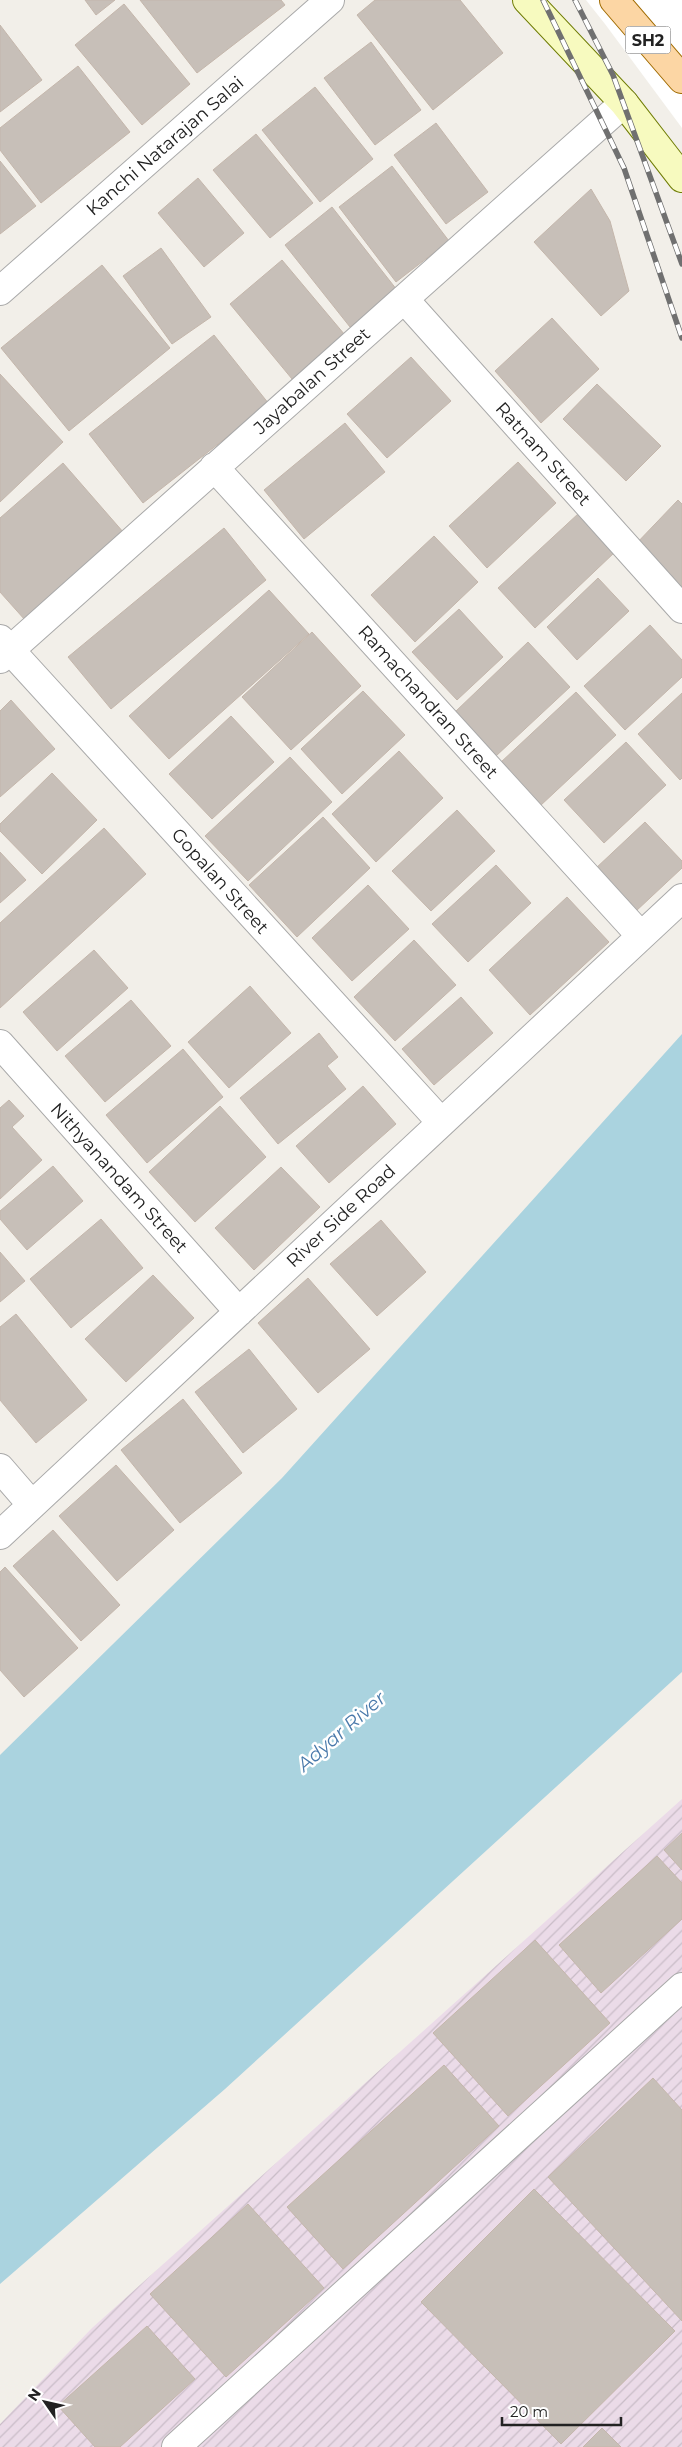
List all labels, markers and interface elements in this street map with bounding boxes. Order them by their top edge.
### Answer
road number: SH2 [626,26,670,54]
street label: Kanchi Natarajan Salai [82,72,248,220]
street label: Jayabalan Street [249,323,375,440]
street label: Ratnam Street [491,398,595,510]
street label: Ramachandran Street [353,621,503,783]
street label: Gopalan Street [167,824,273,938]
street label: Nithyanandam Street [46,1098,192,1258]
street label: River Side Road [282,1160,400,1272]
water label: Adyar River [292,1686,391,1777]
north arrow [20,2377,70,2427]
text: N [24,2385,45,2404]
scale bar [502,2394,621,2426]
text: 20 m [510,2402,548,2421]

